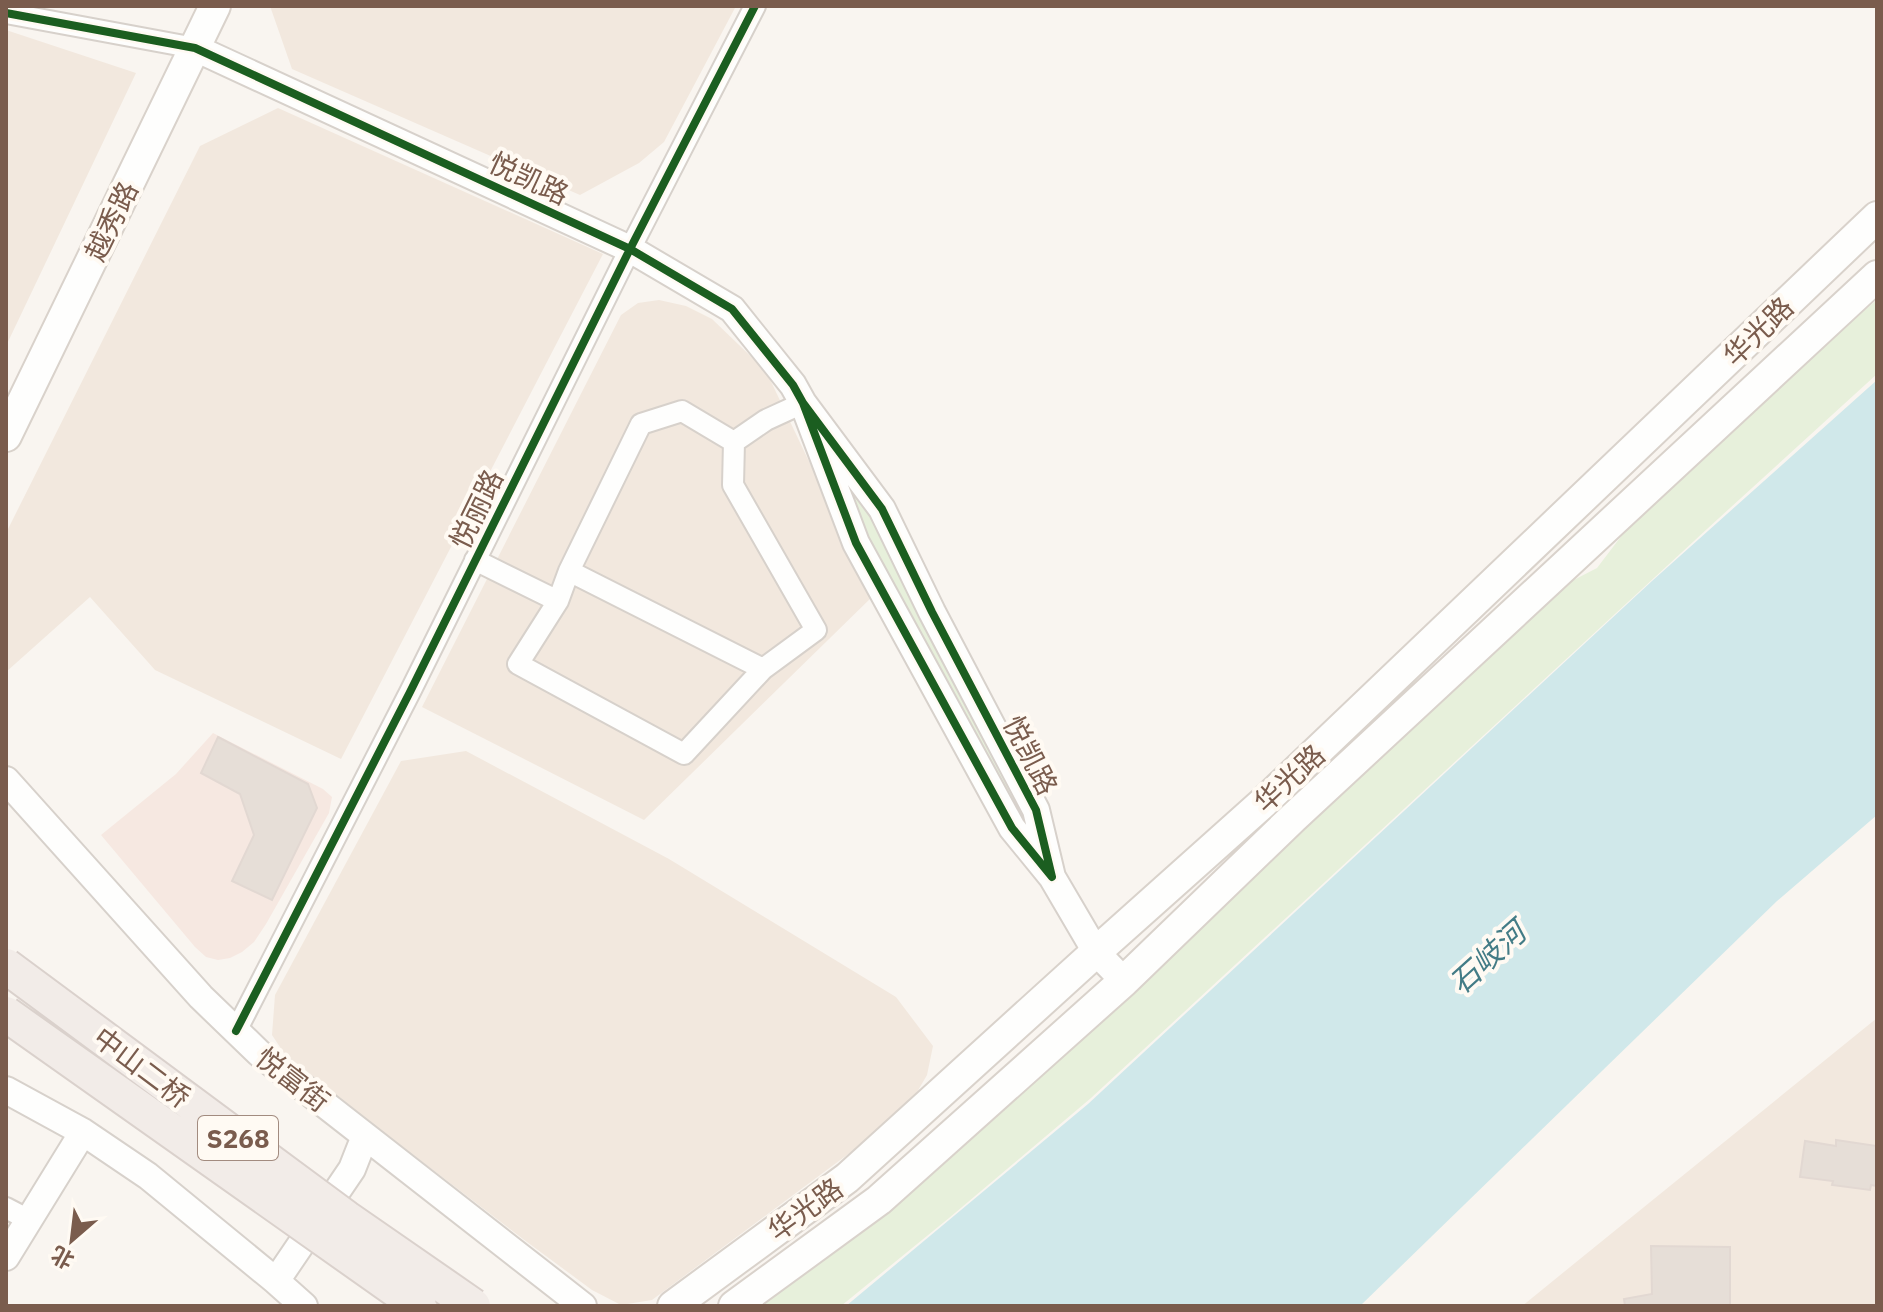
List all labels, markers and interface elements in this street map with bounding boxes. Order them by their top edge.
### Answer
street label: 悦凯路 [483,143,575,213]
street label: 越秀路 [76,175,146,267]
street label: 华光路 [1715,289,1801,373]
street label: 悦丽路 [441,463,511,555]
street label: 悦凯路 [995,709,1067,801]
street label: 华光路 [1246,736,1332,820]
water label: 石岐河 [1441,909,1537,1002]
street label: 中山二桥 [86,1019,198,1115]
street label: 悦富街 [249,1039,337,1119]
road number: S268 [198,1116,278,1160]
street label: 华光路 [760,1169,850,1249]
north arrow [32,1200,112,1280]
text: 北 [46,1240,79,1276]

